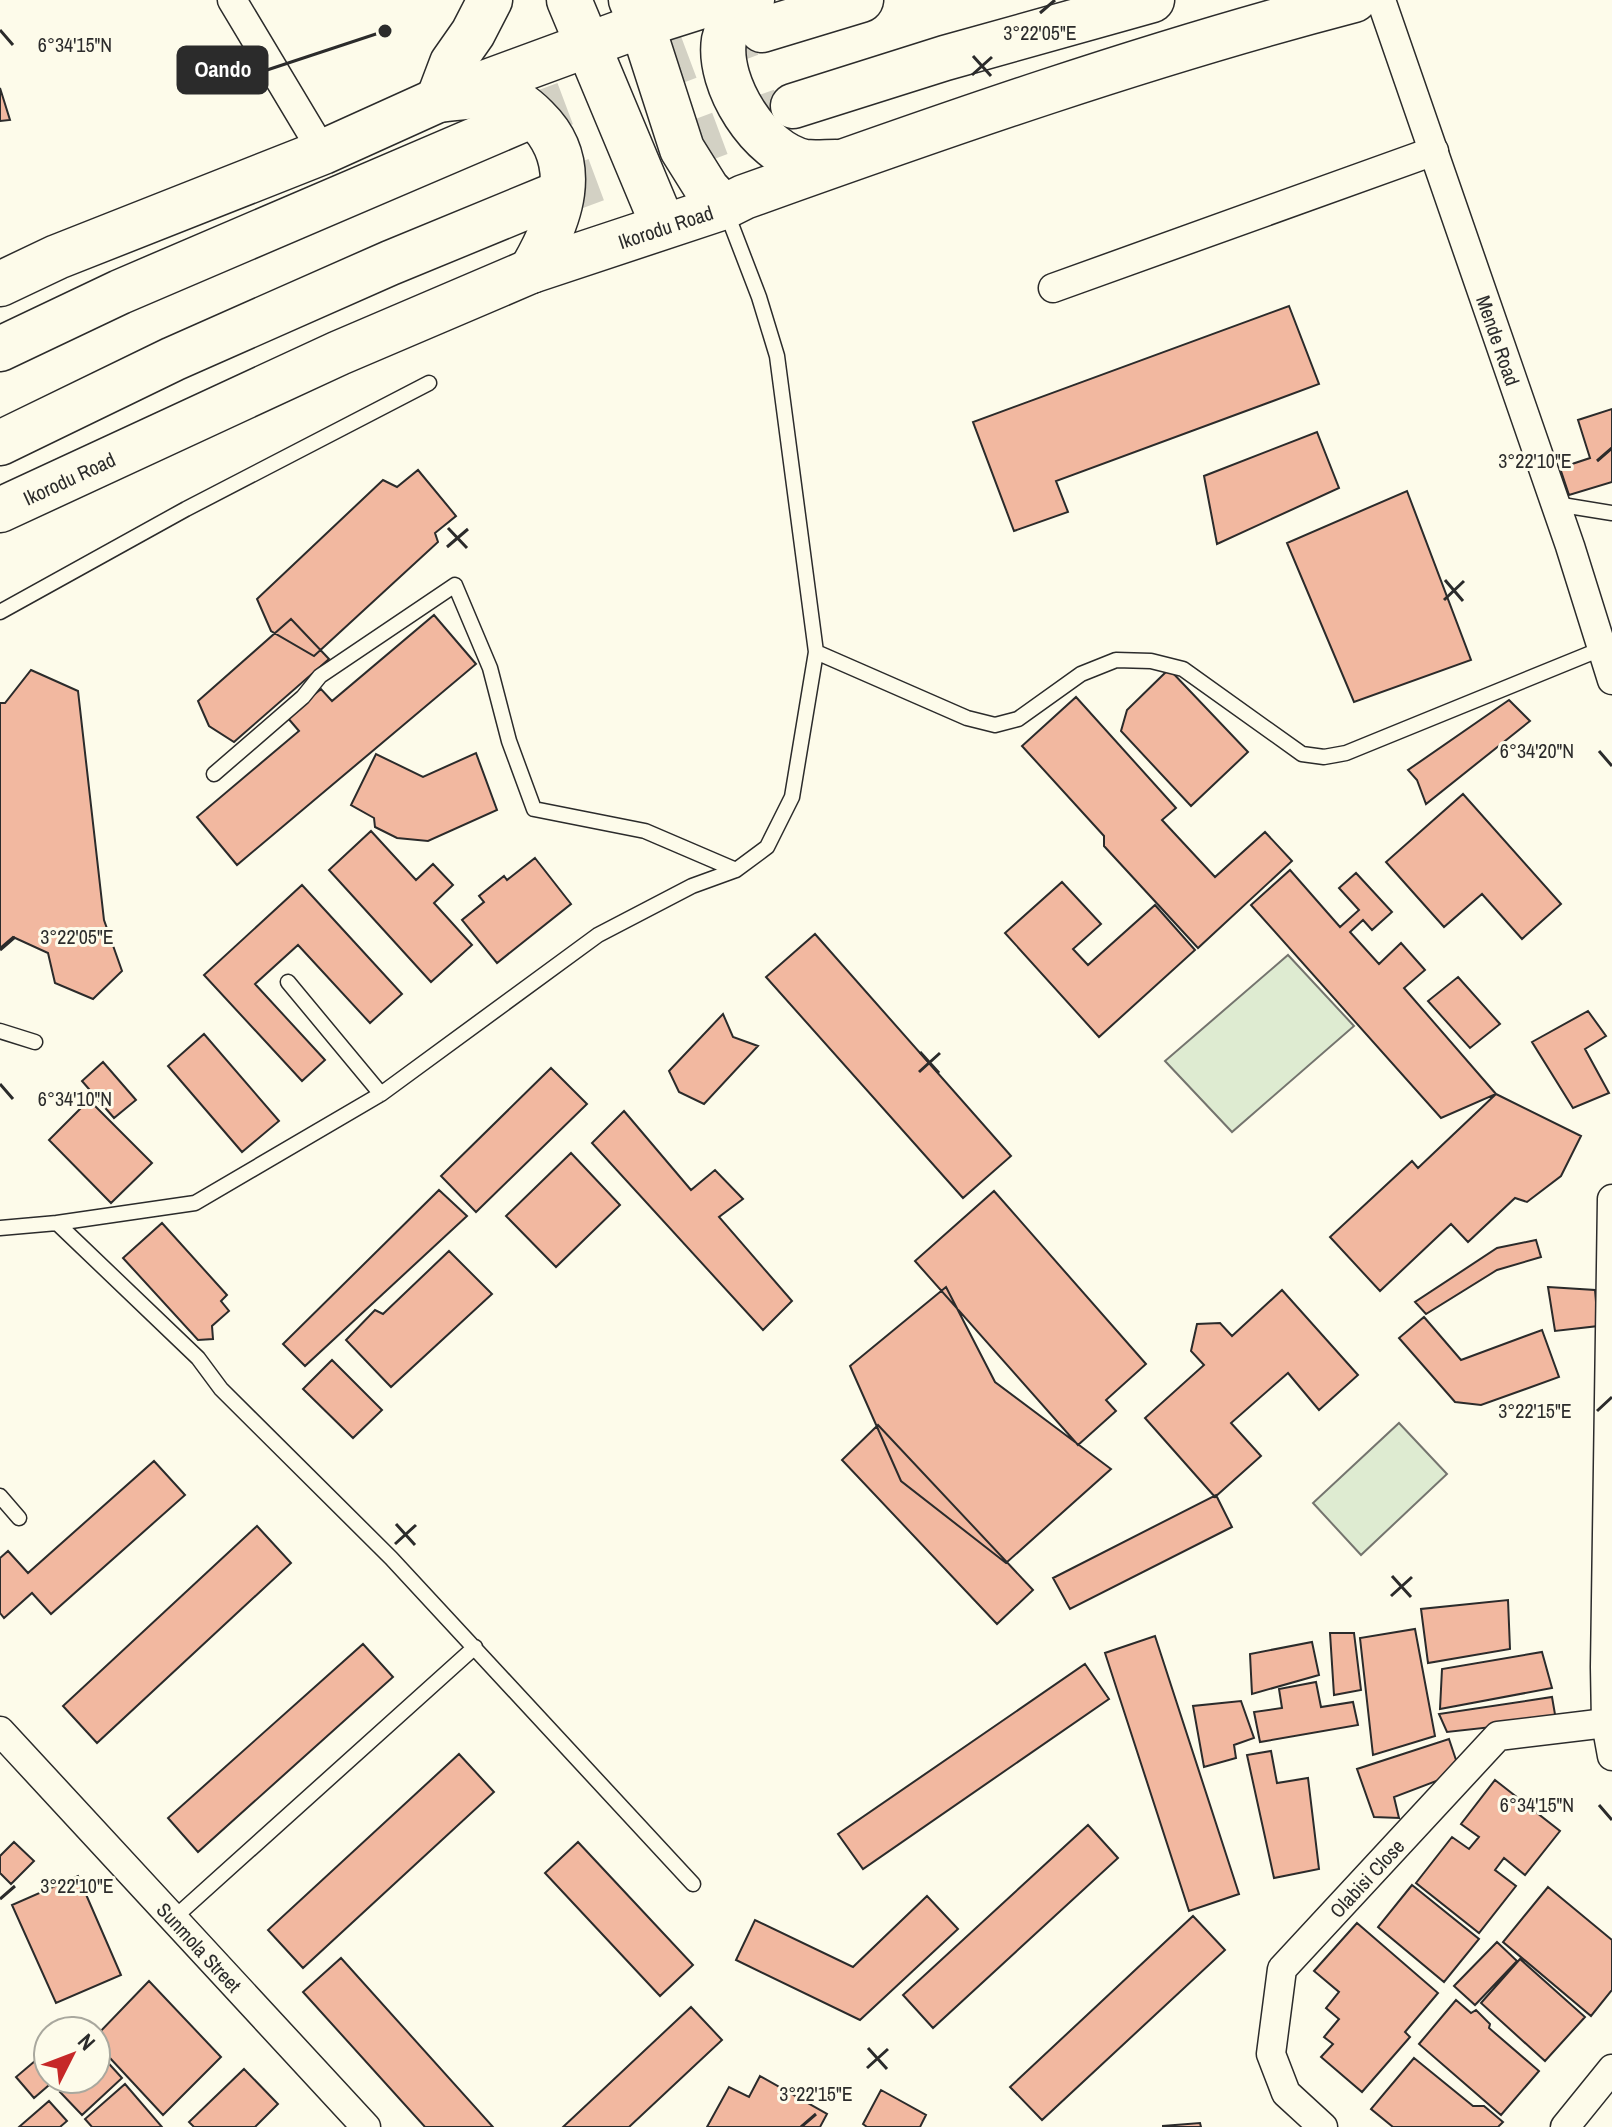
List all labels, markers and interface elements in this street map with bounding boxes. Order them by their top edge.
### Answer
text: 3°22'05"E [1003,19,1077,46]
text: 6°34'15"N [38,31,112,58]
callout: Oando [178,47,267,93]
text: Oando [194,54,252,84]
street label: Ikorodu Road [614,198,716,255]
street label: Mende Road [1471,291,1527,389]
street label: Ikorodu Road [19,445,119,511]
text: 3°22'10"E [1498,447,1572,474]
text: 6°34'20"N [1500,737,1574,764]
text: 3°22'05"E [40,923,114,950]
text: 6°34'10"N [38,1085,112,1112]
text: 3°22'15"E [1498,1397,1572,1424]
text: 6°34'15"N [1500,1791,1574,1818]
street label: Olabisi Close [1323,1833,1410,1923]
text: 3°22'10"E [40,1872,114,1899]
street label: Sunmola Street [151,1896,248,1998]
north arrow [32,2015,112,2095]
text: N [71,2027,102,2056]
text: 3°22'15"E [779,2080,853,2107]

